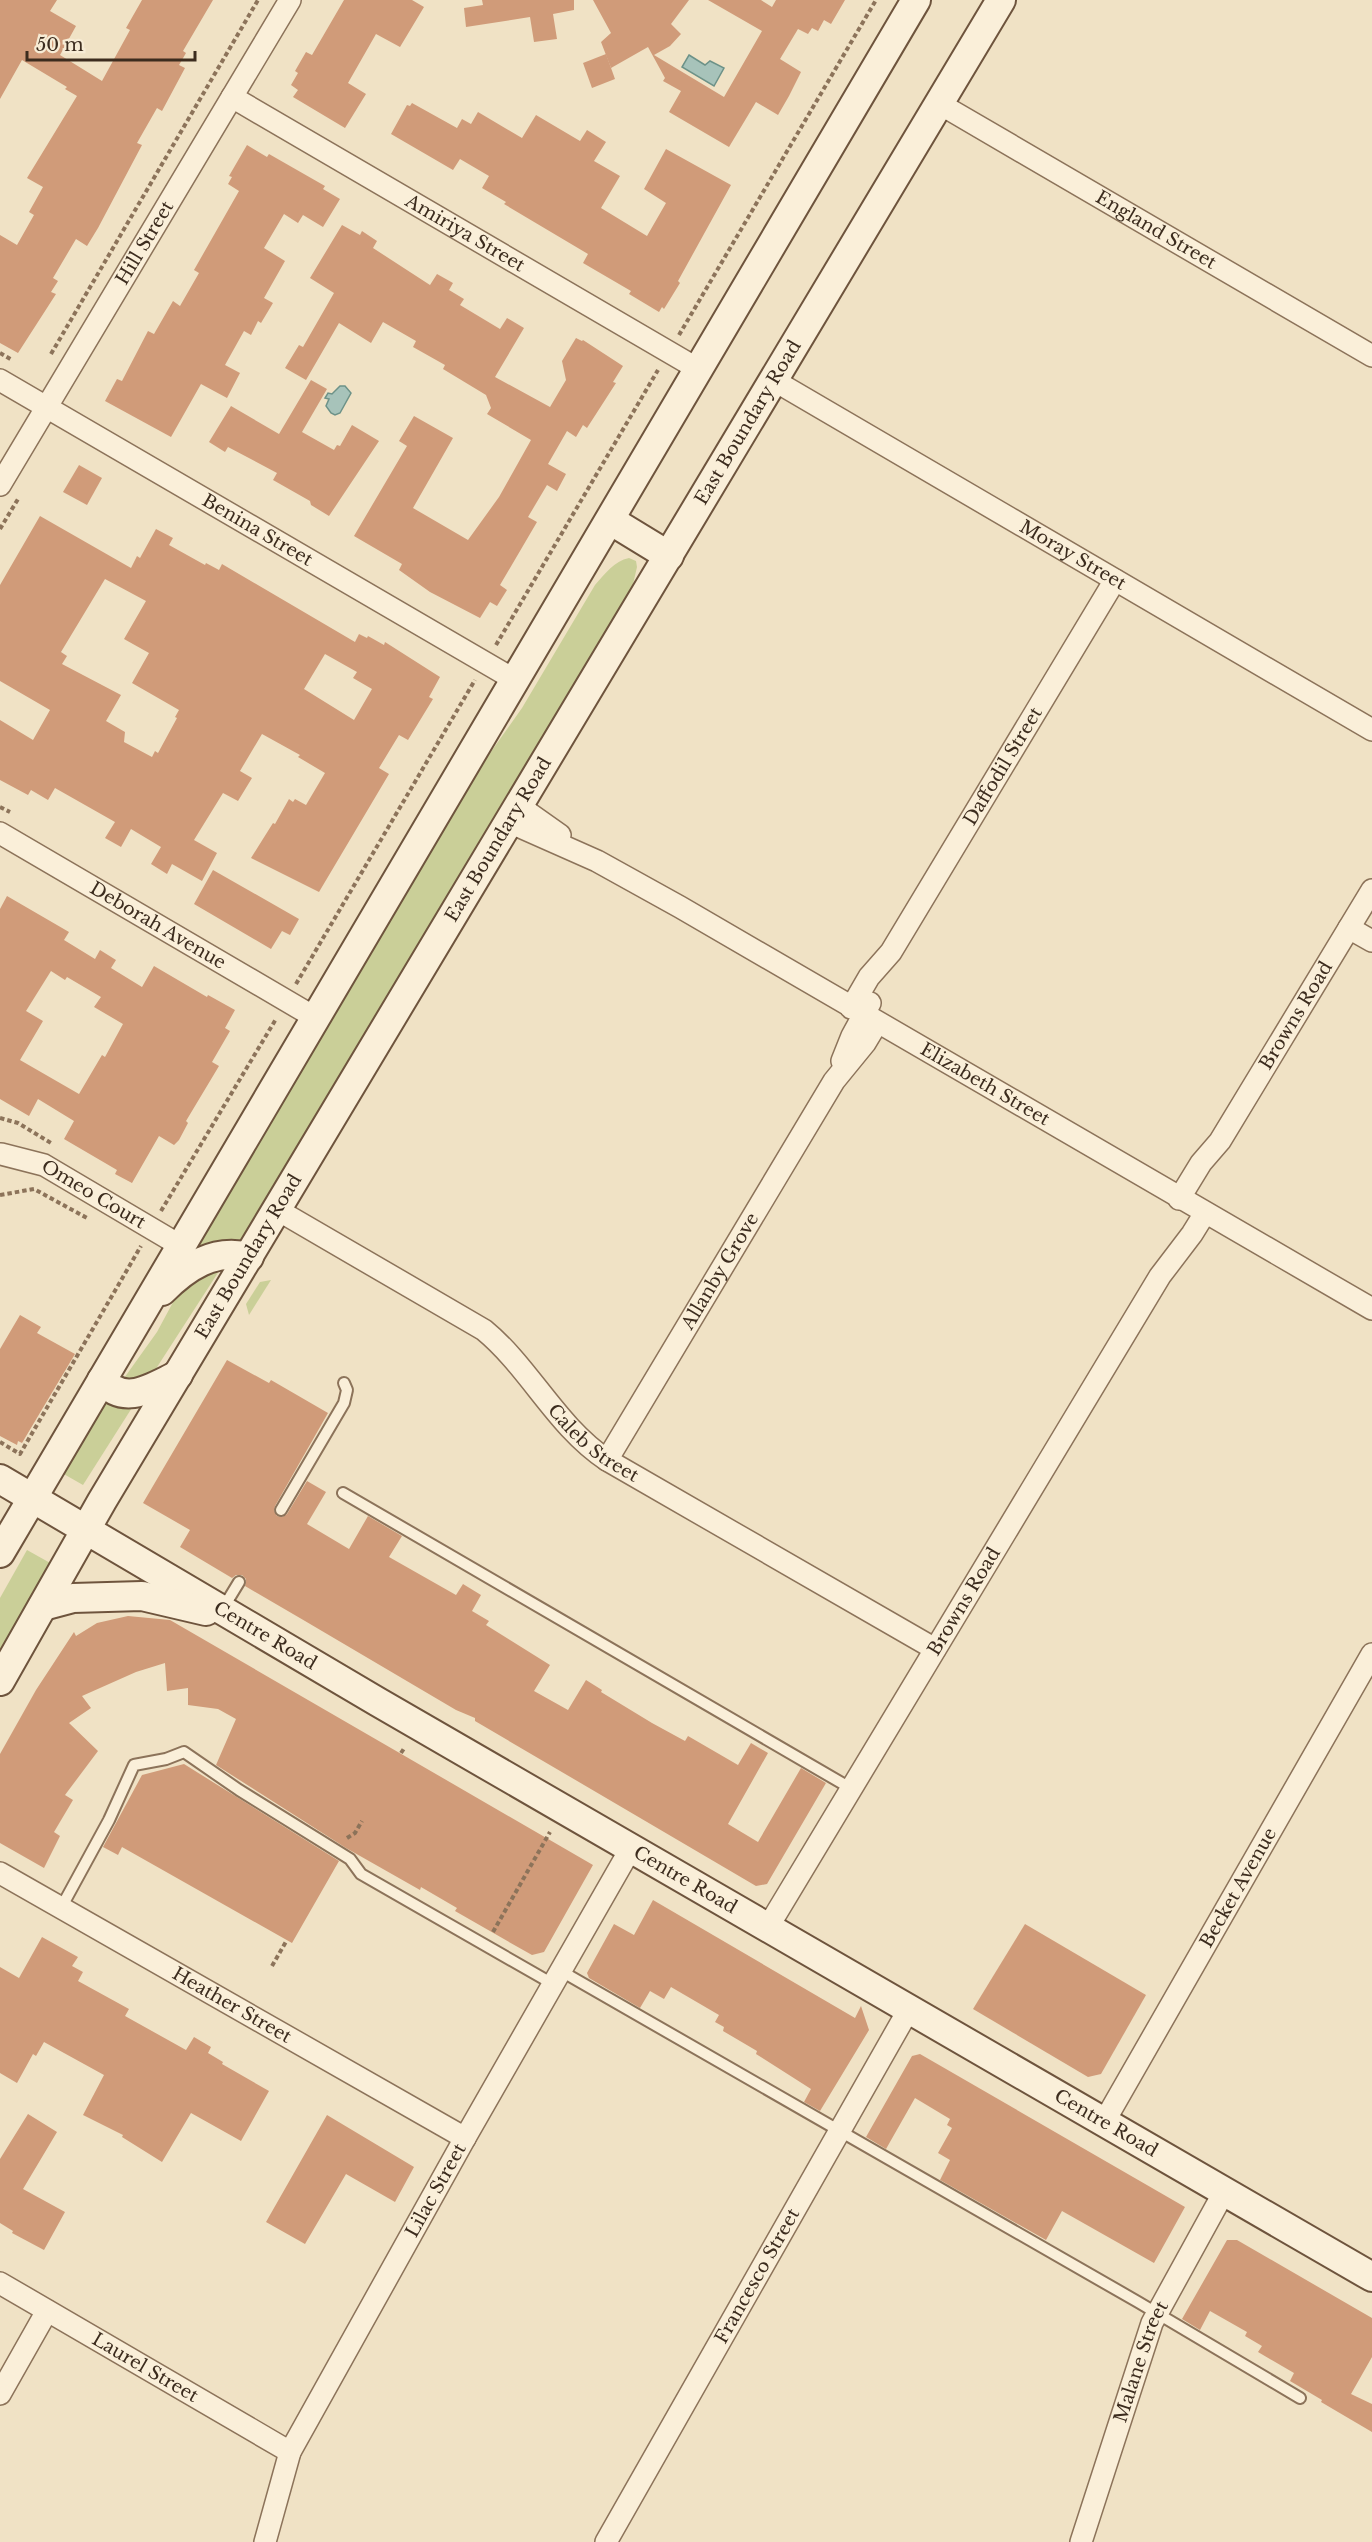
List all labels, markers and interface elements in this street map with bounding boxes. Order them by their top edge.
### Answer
scale bar [27,24,195,62]
text: 50 m [36,34,84,56]
street label: England Street [1092,186,1220,274]
street label: Amiriya Street [401,189,529,277]
street label: Hill Street [111,197,178,289]
street label: East Boundary Road [690,336,806,509]
street label: Benina Street [198,489,317,571]
street label: Moray Street [1016,515,1130,595]
street label: Daffodil Street [959,703,1047,829]
street label: East Boundary Road [440,753,556,926]
street label: Deborah Avenue [86,877,230,974]
street label: Browns Road [1255,957,1337,1074]
street label: Elizabeth Street [917,1038,1054,1130]
street label: Omeo Court [37,1155,150,1234]
street label: East Boundary Road [191,1170,306,1343]
street label: Allanby Grove [676,1209,763,1334]
street label: Caleb Street [543,1400,643,1487]
street label: Browns Road [923,1543,1005,1660]
street label: Centre Road [210,1597,321,1674]
street label: Becket Avenue [1195,1824,1281,1951]
street label: Centre Road [630,1841,741,1918]
street label: Heather Street [169,1963,296,2048]
street label: Centre Road [1050,2085,1162,2162]
street label: Lilac Street [401,2139,471,2241]
street label: Francesco Street [710,2204,804,2347]
street label: Malane Street [1109,2297,1173,2425]
street label: Laurel Street [88,2328,202,2407]

